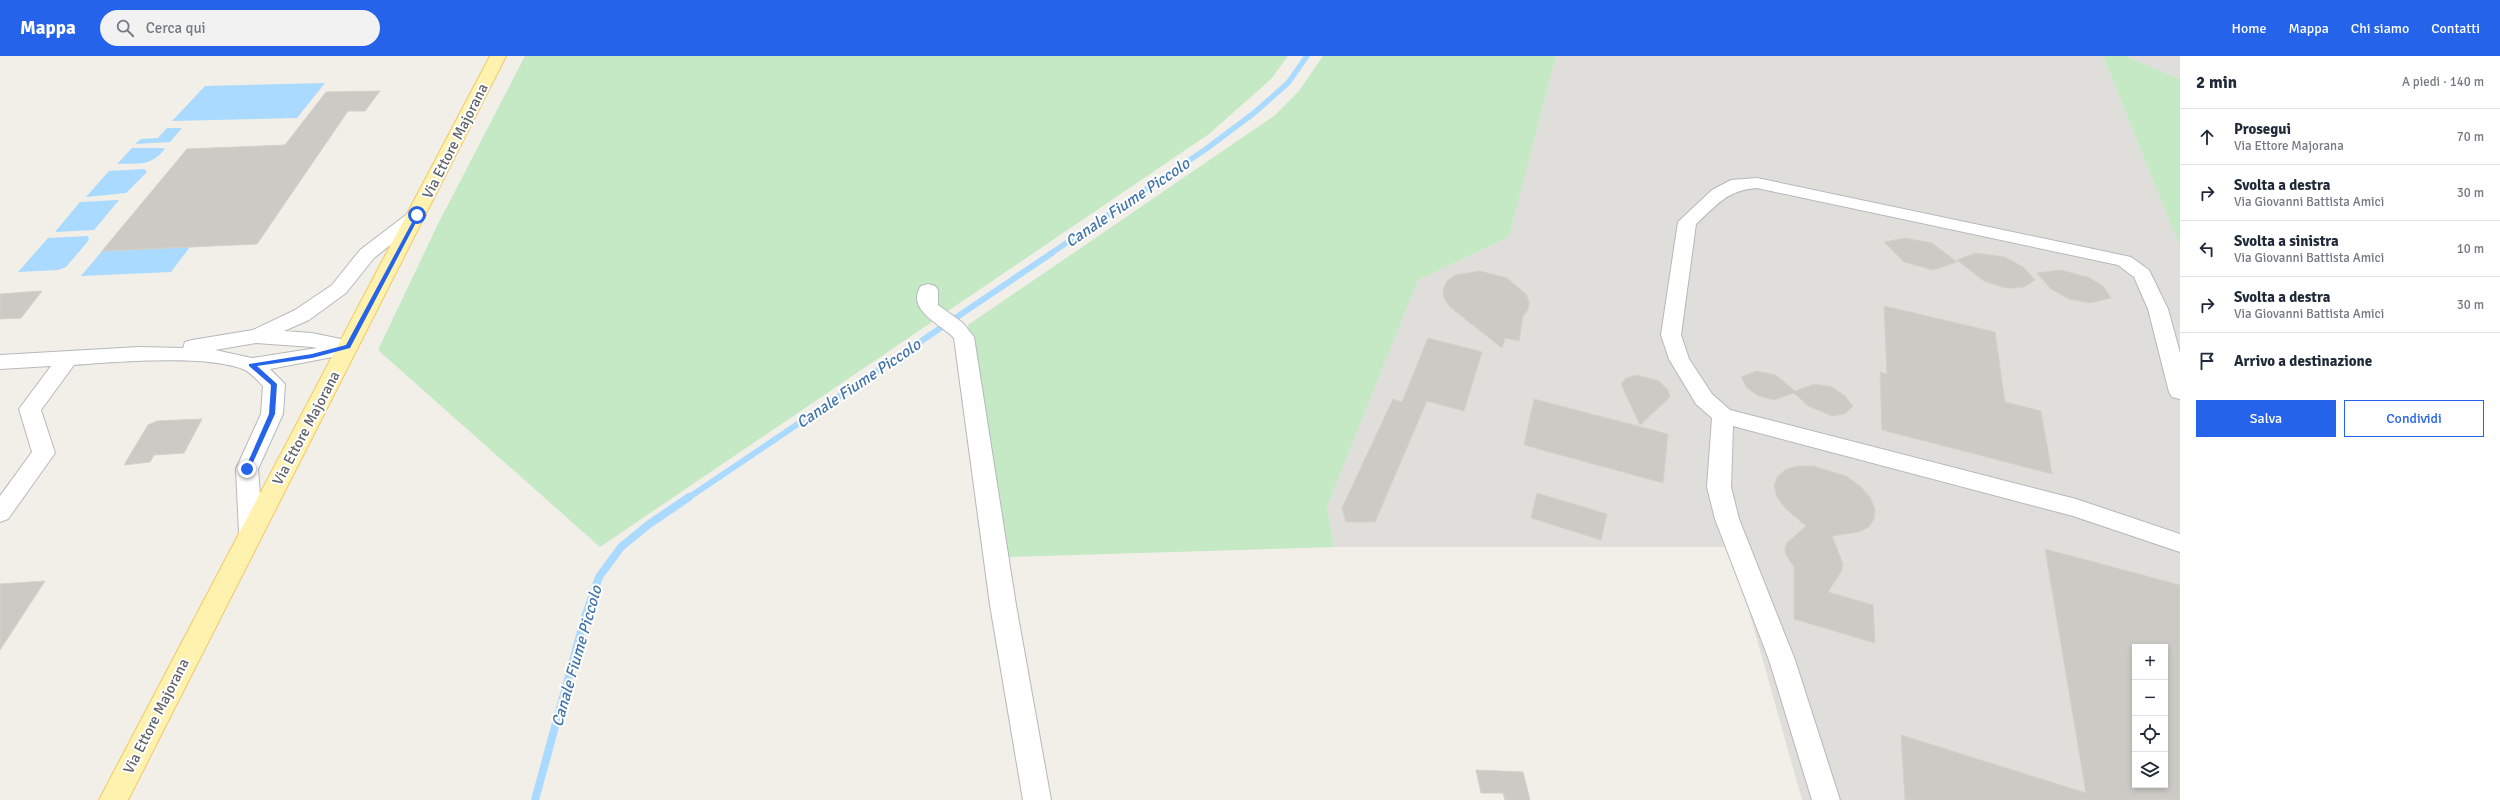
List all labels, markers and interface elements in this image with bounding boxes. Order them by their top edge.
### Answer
search box [100,10,380,46]
text: Mappa [20,16,76,40]
icon: search [114,17,136,39]
text: Cerca qui [146,19,206,37]
text: Home [2232,20,2266,37]
text: Mappa [2288,20,2329,37]
text: Chi siamo [2351,20,2409,37]
text: Contatti [2431,20,2480,37]
text: 2 min [2196,72,2237,93]
text: A piedi · 140 m [2402,74,2484,90]
street label: Via Ettore Majorana [418,80,492,202]
text: Prosegui [2234,120,2291,138]
icon: ahead [2196,126,2218,148]
text: 70 m [2457,129,2484,145]
text: Via Ettore Majorana [2234,138,2344,154]
water label: Canale Fiume Piccolo [1062,153,1194,252]
text: Svolta a destra [2234,176,2330,194]
icon: right [2196,182,2218,204]
text: 30 m [2457,185,2484,201]
text: Via Giovanni Battista Amici [2234,194,2384,210]
route start [408,206,426,224]
text: Svolta a sinistra [2234,232,2339,250]
icon: left [2196,238,2218,260]
text: 10 m [2457,241,2484,257]
text: Via Giovanni Battista Amici [2234,250,2384,266]
text: Svolta a destra [2234,288,2330,306]
icon: right [2196,294,2218,316]
text: 30 m [2457,297,2484,313]
text: Via Giovanni Battista Amici [2234,306,2384,322]
water label: Canale Fiume Piccolo [793,334,925,433]
icon: arrive [2196,350,2218,372]
text: Arrivo a destinazione [2234,352,2372,370]
street label: Via Ettore Majorana [268,368,344,488]
button: Salva [2196,400,2336,437]
button: Condividi [2344,400,2484,437]
route end [238,460,256,478]
water label: Canale Fiume Piccolo [547,583,607,729]
map controls [2132,644,2168,788]
button: + [2132,644,2168,680]
street label: Via Ettore Majorana [119,655,193,777]
button: − [2132,680,2168,716]
button: locate [2132,716,2168,752]
button: layers [2132,752,2168,788]

